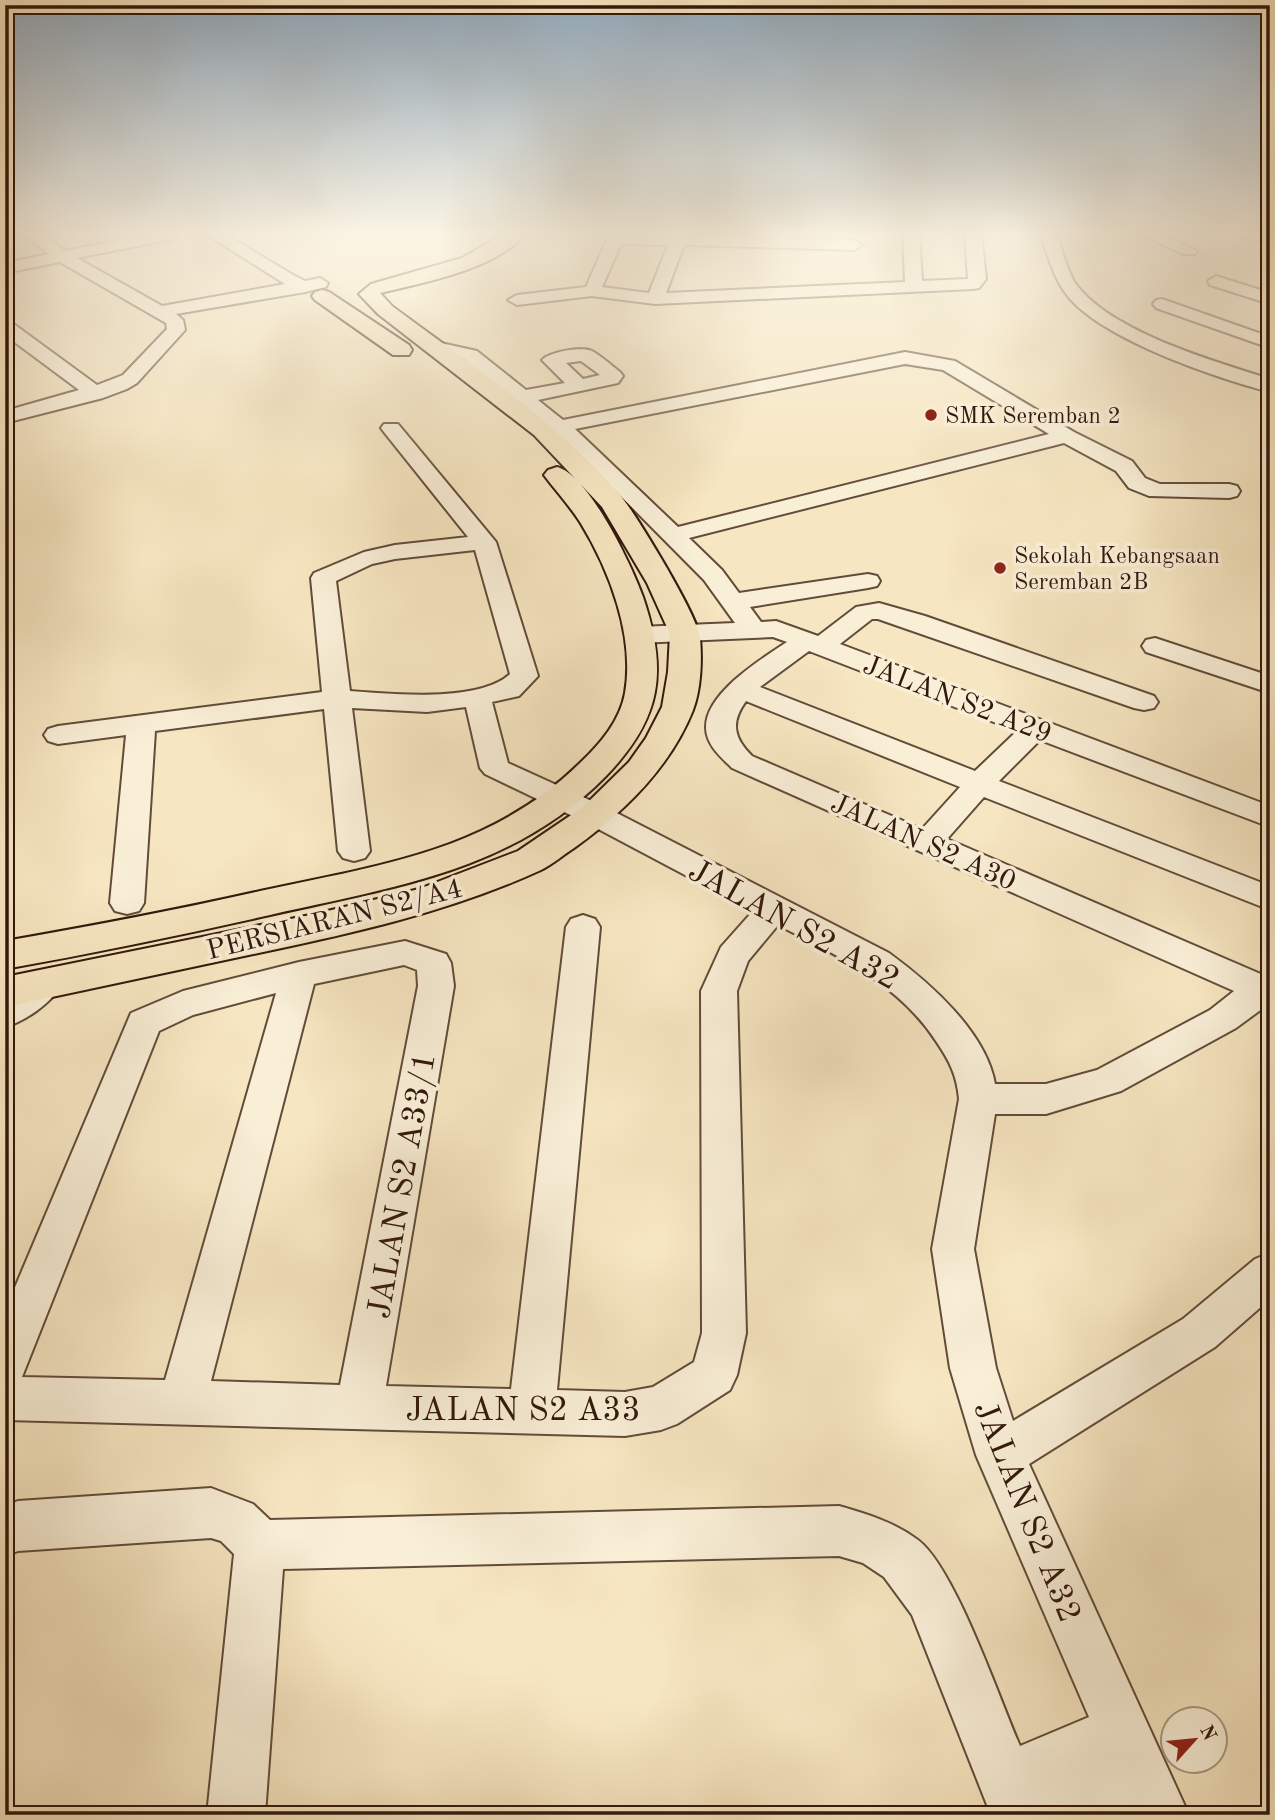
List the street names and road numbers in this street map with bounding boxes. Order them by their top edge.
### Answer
street label: JALAN S2 A29 [859,652,1055,750]
street label: JALAN S2 A30 [826,790,1020,897]
street label: JALAN S2 A32 [682,855,904,998]
street label: PERSIARAN S2/A4 [204,876,466,966]
street label: JALAN S2 A33/1 [364,1050,443,1321]
street label: JALAN S2 A33 [405,1395,641,1428]
street label: JALAN S2 A32 [966,1397,1085,1628]

